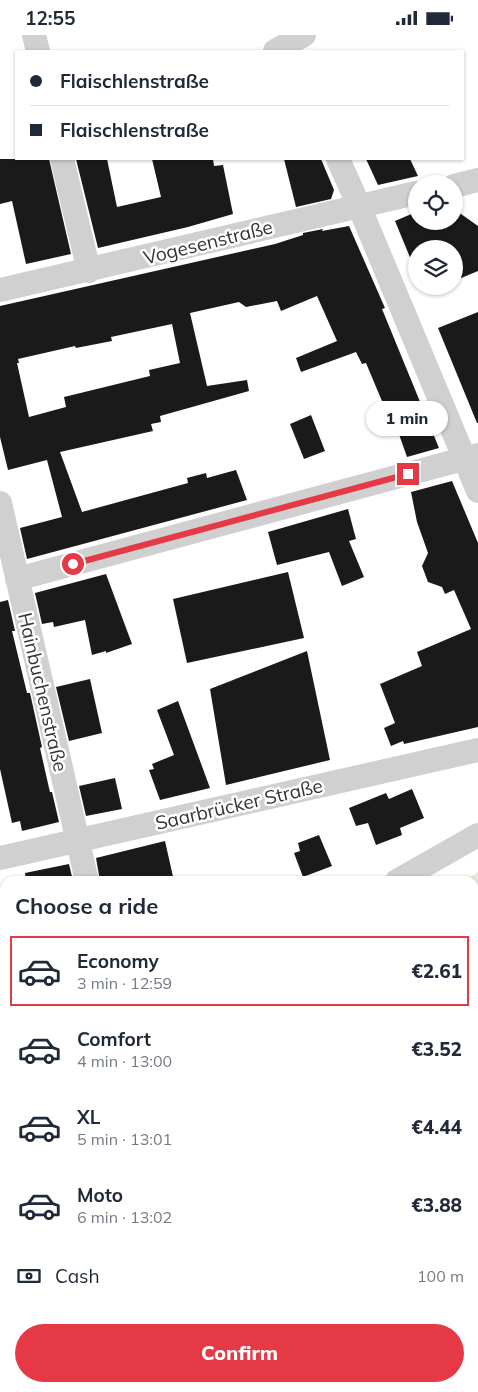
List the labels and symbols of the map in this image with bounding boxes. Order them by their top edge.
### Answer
street label: Vogesenstraße [141,214,275,270]
callout: 1 min [367,401,449,437]
route end [397,463,419,485]
route start [62,553,84,575]
street label: Hainbuchenstraße [13,610,73,774]
street label: Saarbrücker Straße [153,773,325,835]

